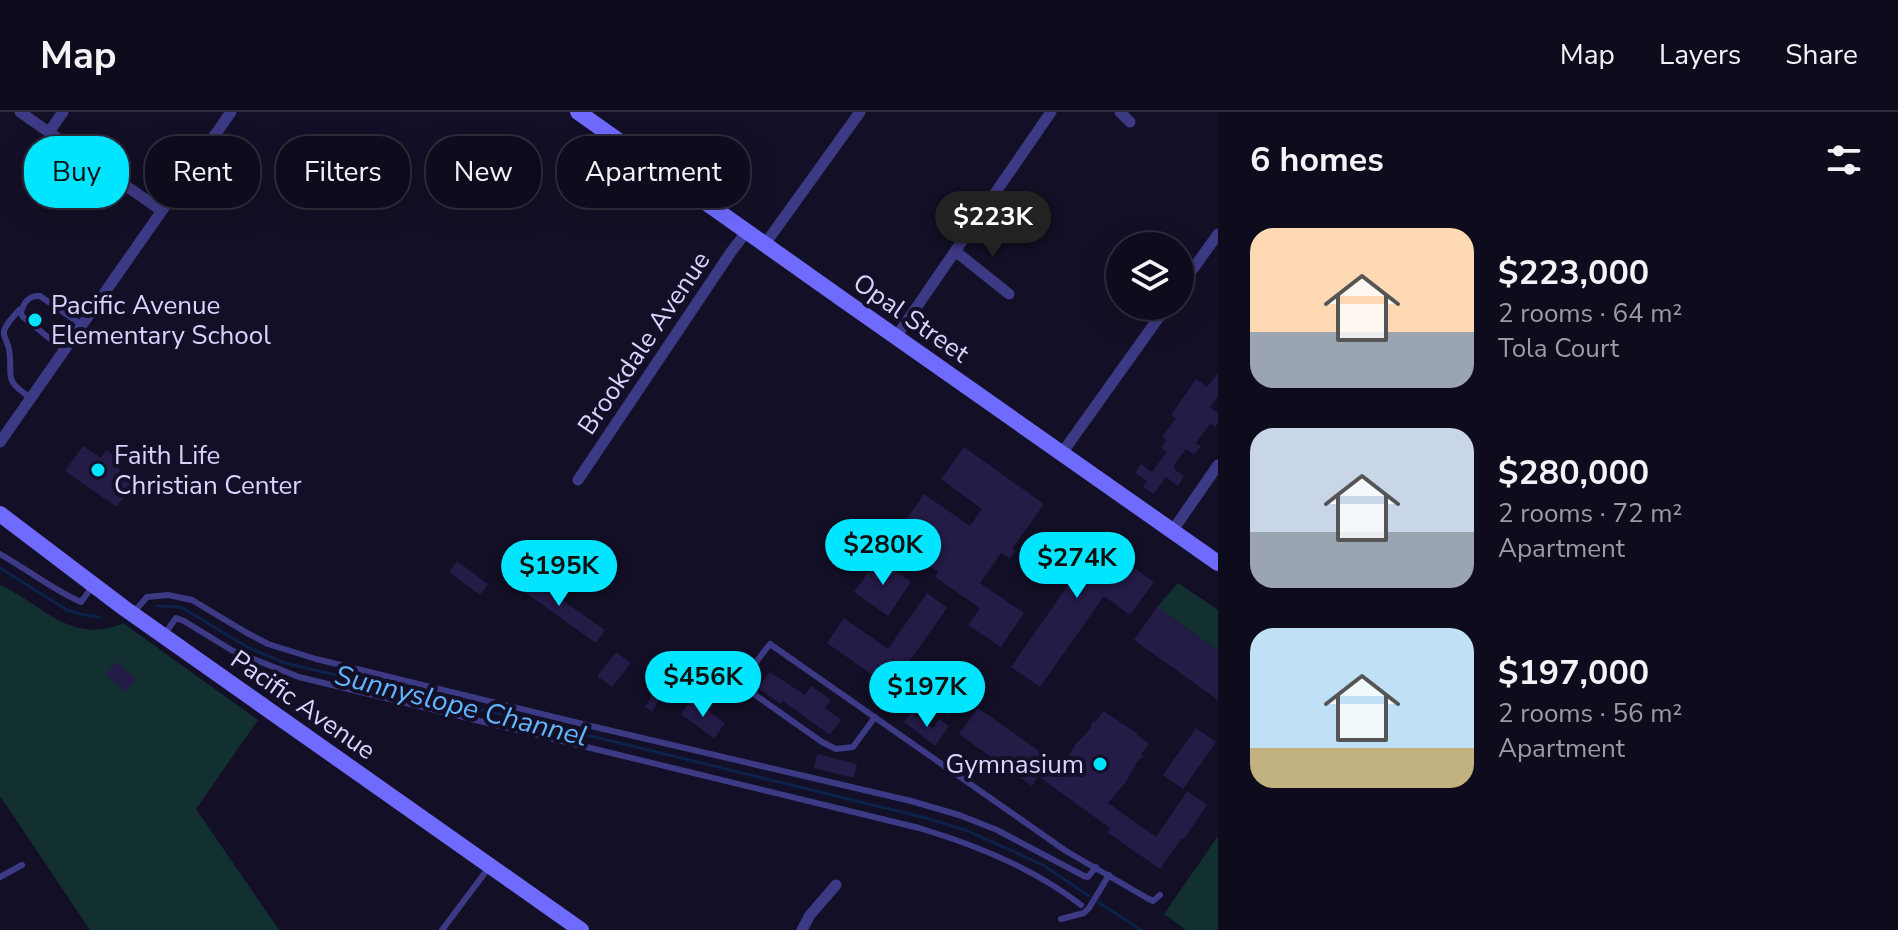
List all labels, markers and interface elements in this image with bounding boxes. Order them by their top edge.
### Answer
text: Map [40,30,117,81]
text: Map [1560,36,1615,74]
text: Layers [1659,36,1741,74]
text: Share [1785,36,1858,74]
chip: Buy [24,136,129,208]
chip: Rent [145,136,260,208]
chip: Filters [276,136,410,208]
chip: New [426,136,541,208]
chip: Apartment [557,136,750,208]
text: 6 homes [1250,137,1384,183]
icon: filters [1822,138,1866,182]
pin: $223K [937,191,1049,259]
text: $223K [953,199,1033,234]
map controls [1106,232,1194,320]
button: layers [1106,232,1194,320]
street label: Brookdale Avenue [570,245,718,441]
text: $223,000 [1498,250,1649,296]
icon: home [1314,260,1410,356]
street label: Opal Street [846,265,977,371]
place label: Pacific Avenue Elementary School [51,288,271,353]
text: 2 rooms · 64 m² [1498,296,1682,331]
marker: Pacific Avenue Elementary School [26,311,44,329]
text: Tola Court [1498,331,1619,366]
place label: Faith Life Christian Center [114,438,302,503]
text: $280,000 [1498,450,1649,496]
icon: home [1314,460,1410,556]
marker: Faith Life Christian Center [89,461,107,479]
text: 2 rooms · 72 m² [1498,496,1682,531]
pin: $280K [827,519,939,587]
text: $280K [843,527,923,562]
text: Apartment [1498,531,1625,566]
pin: $274K [1021,532,1133,600]
pin: $195K [503,540,615,608]
text: $274K [1037,540,1117,575]
text: $195K [519,548,599,583]
street label: Pacific Avenue [224,642,382,768]
text: $197,000 [1498,650,1649,696]
pin: $456K [647,651,759,719]
water label: Sunnyslope Channel [331,656,591,756]
text: $456K [663,659,743,694]
icon: home [1314,660,1410,756]
pin: $197K [871,661,983,729]
text: $197K [887,669,967,704]
text: 2 rooms · 56 m² [1498,696,1682,731]
text: Apartment [1498,731,1625,766]
place label: Gymnasium [946,747,1084,782]
marker: Gymnasium [1091,755,1109,773]

